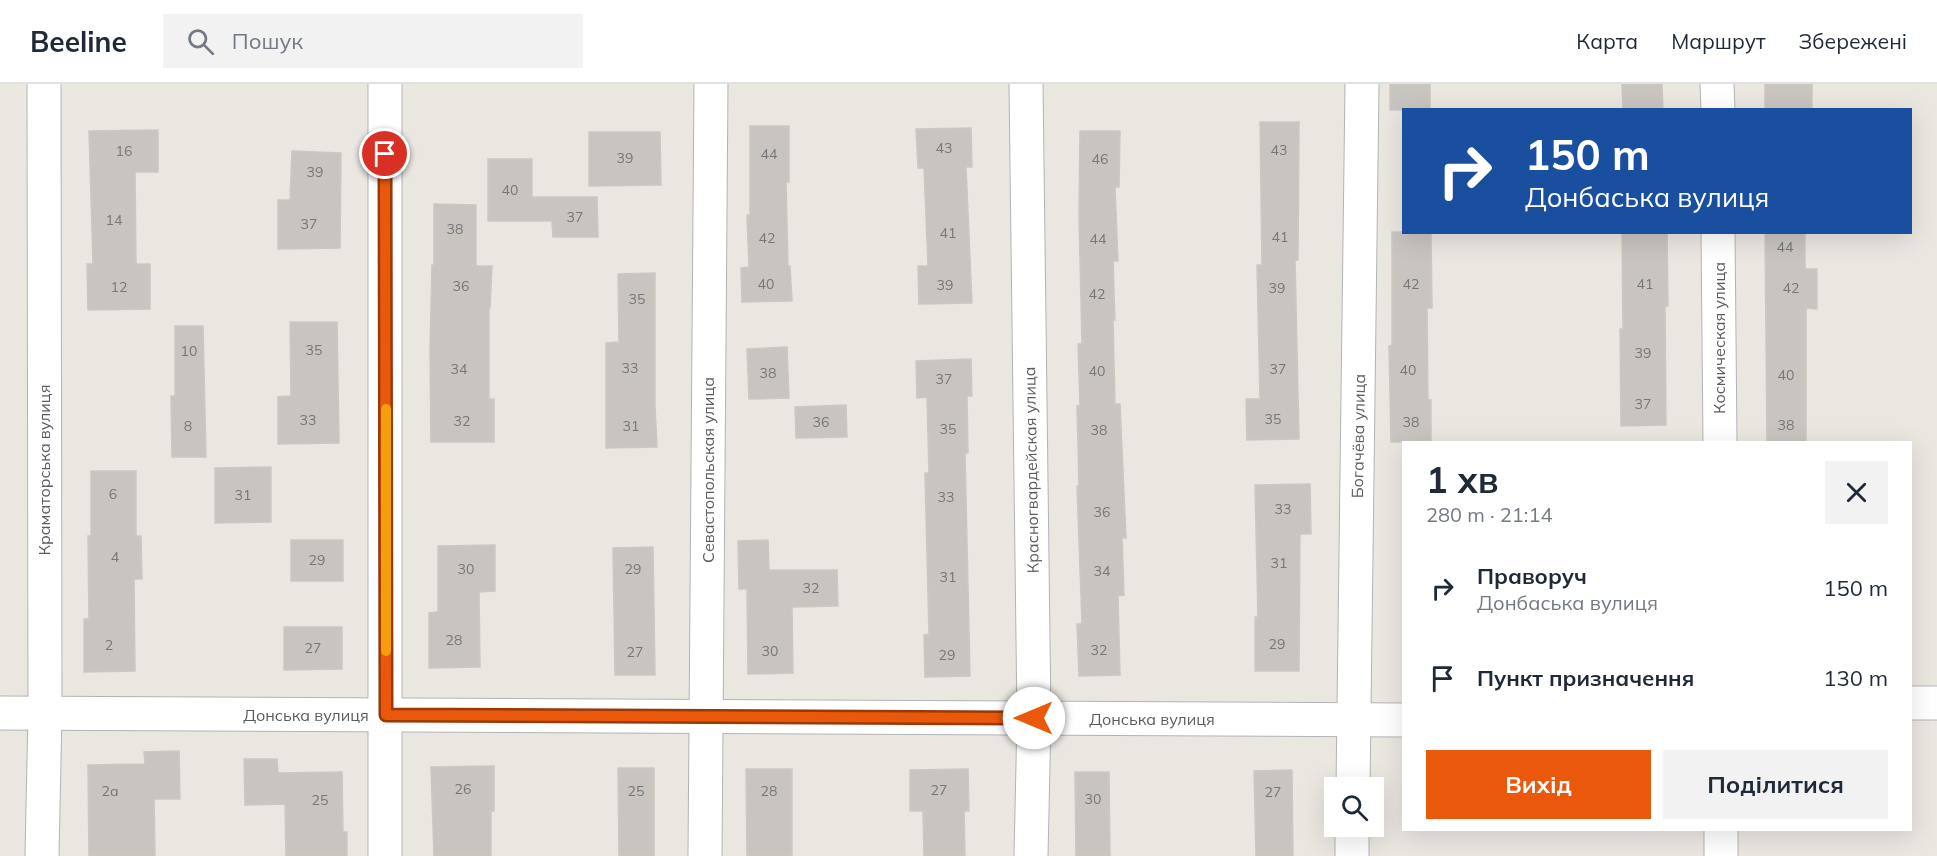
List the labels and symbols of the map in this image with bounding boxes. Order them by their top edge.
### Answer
pin [359,128,410,179]
house number: 43 [936,139,952,157]
house number: 43 [1271,141,1287,159]
house number: 16 [116,142,132,160]
house number: 44 [761,145,778,163]
house number: 39 [617,149,633,167]
house number: 46 [1092,150,1108,168]
house number: 39 [307,163,323,181]
house number: 40 [502,181,518,199]
house number: 37 [567,208,583,226]
house number: 14 [106,211,123,229]
house number: 37 [301,215,317,233]
house number: 38 [447,220,463,238]
house number: 41 [940,224,956,242]
house number: 41 [1272,228,1288,246]
house number: 42 [759,229,775,247]
house number: 44 [1090,230,1107,248]
house number: 44 [1777,238,1794,256]
street label: Космическая улица [1709,262,1729,414]
house number: 40 [758,275,774,293]
house number: 42 [1403,275,1419,293]
house number: 41 [1637,275,1653,293]
house number: 39 [937,276,953,294]
house number: 36 [453,277,469,295]
house number: 12 [111,278,127,296]
house number: 39 [1269,279,1285,297]
house number: 42 [1783,279,1799,297]
house number: 42 [1089,285,1105,303]
house number: 35 [629,290,645,308]
house number: 35 [306,341,322,359]
house number: 10 [181,342,197,360]
house number: 39 [1635,344,1651,362]
house number: 33 [622,359,638,377]
house number: 34 [451,360,468,378]
house number: 37 [1270,360,1286,378]
house number: 40 [1400,361,1416,379]
house number: 40 [1089,362,1105,380]
house number: 38 [760,364,776,382]
street label: Красногвардейская улица [1019,366,1043,574]
house number: 40 [1778,366,1794,384]
house number: 37 [936,370,952,388]
street label: Богачёва улица [1347,374,1369,498]
street label: Севастопольская улица [698,377,718,563]
street label: Краматорська вулиця [34,385,54,555]
house number: 37 [1635,395,1651,413]
house number: 35 [1265,410,1281,428]
house number: 33 [300,411,316,429]
house number: 32 [454,412,470,430]
house number: 36 [813,413,829,431]
house number: 38 [1403,413,1419,431]
house number: 38 [1778,416,1794,434]
house number: 8 [184,417,192,435]
house number: 31 [623,417,639,435]
house number: 35 [940,420,956,438]
house number: 38 [1091,421,1107,439]
house number: 6 [109,485,117,503]
house number: 31 [235,486,251,504]
house number: 33 [938,488,954,506]
house number: 33 [1275,500,1291,518]
house number: 36 [1094,503,1110,521]
house number: 4 [111,548,120,566]
house number: 29 [309,551,325,569]
house number: 31 [1271,554,1287,572]
house number: 30 [458,560,474,578]
house number: 29 [625,560,641,578]
house number: 34 [1094,562,1111,580]
house number: 31 [940,568,956,586]
house number: 32 [803,579,819,597]
house number: 28 [446,631,462,649]
house number: 29 [1269,635,1285,653]
house number: 2 [105,636,113,654]
house number: 27 [305,639,321,657]
house number: 32 [1091,641,1107,659]
house number: 30 [762,642,778,660]
house number: 27 [627,643,643,661]
house number: 29 [939,646,955,664]
position arrow [1002,686,1066,750]
street label: Донська вулиця [243,705,369,725]
street label: Донська вулиця [1089,709,1215,729]
house number: 26 [455,780,471,798]
house number: 27 [931,781,947,799]
house number: 2а [102,782,118,800]
house number: 25 [628,782,644,800]
house number: 28 [761,782,777,800]
house number: 27 [1265,783,1281,801]
house number: 30 [1085,790,1101,808]
house number: 25 [312,791,328,809]

